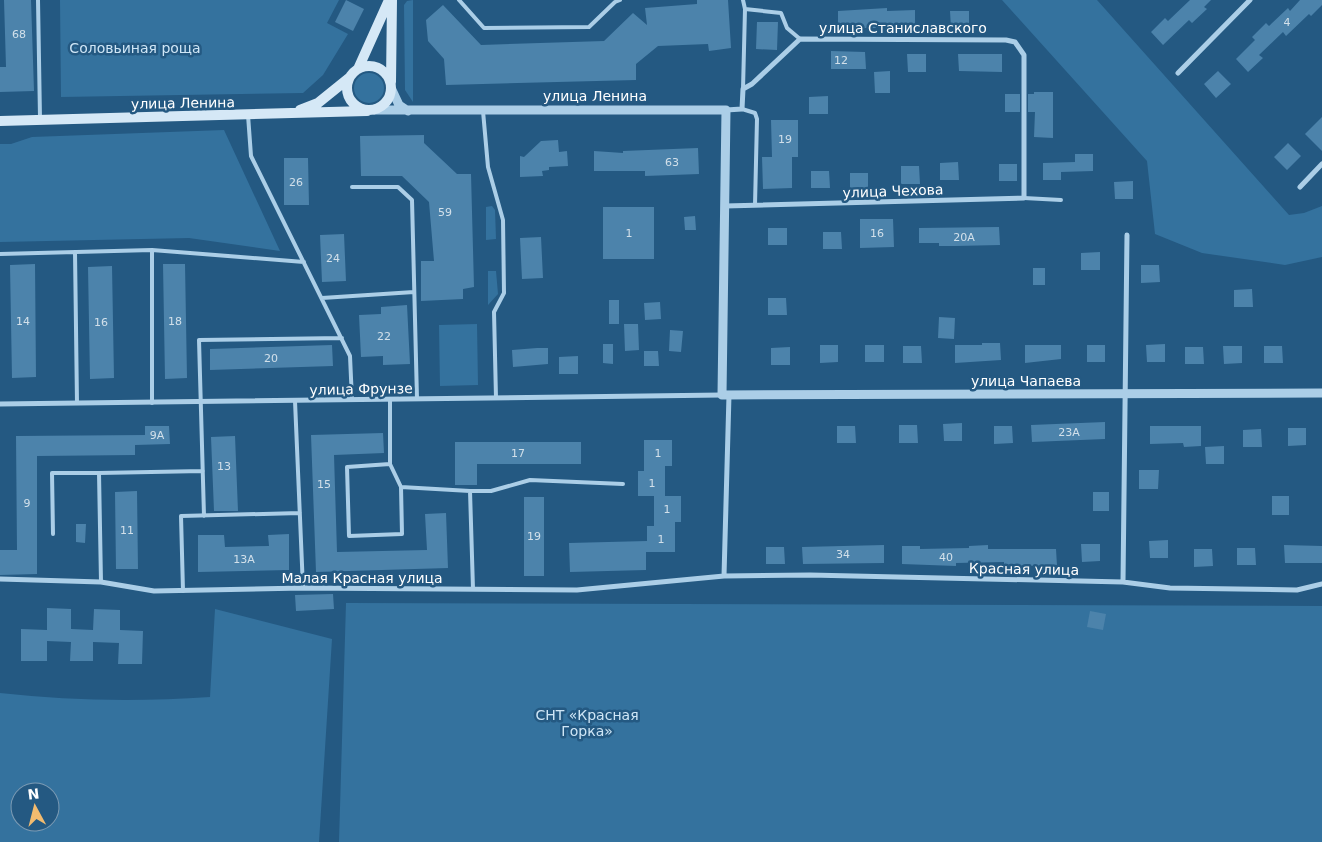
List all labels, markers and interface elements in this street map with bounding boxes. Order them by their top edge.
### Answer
house number: 4 [1284,16,1291,29]
street label: улица Станиславского [819,20,987,36]
house number: 68 [12,28,26,41]
park label: Соловьиная роща [69,40,201,56]
house number: 12 [834,54,848,67]
street label: улица Ленина [543,88,647,104]
street label: улица Ленина [131,94,235,112]
house number: 19 [778,133,792,146]
house number: 63 [665,156,679,169]
house number: 26 [289,176,303,189]
street label: улица Чехова [842,181,944,201]
house number: 59 [438,206,452,219]
house number: 1 [626,227,633,240]
house number: 16 [870,227,884,240]
house number: 20А [953,231,975,244]
house number: 24 [326,252,340,265]
house number: 14 [16,315,30,328]
house number: 18 [168,315,182,328]
house number: 16 [94,316,108,329]
house number: 22 [377,330,391,343]
house number: 20 [264,352,278,365]
street label: улица Чапаева [971,373,1081,389]
street label: улица Фрунзе [309,380,413,398]
house number: 23А [1058,426,1080,439]
house number: 9А [150,429,165,442]
house number: 17 [511,447,525,460]
house number: 1 [655,447,662,460]
house number: 13 [217,460,231,473]
house number: 1 [649,477,656,490]
house number: 15 [317,478,331,491]
house number: 9 [24,497,31,510]
house number: 1 [664,503,671,516]
house number: 11 [120,524,134,537]
house number: 19 [527,530,541,543]
house number: 1 [658,533,665,546]
house number: 34 [836,548,850,561]
house number: 40 [939,551,953,564]
house number: 13А [233,553,255,566]
street label: Красная улица [969,560,1079,578]
street label: Малая Красная улица [281,570,443,586]
park label: СНТ «Красная Горка» [535,707,639,739]
north arrow [10,782,60,832]
text: N [27,785,40,803]

